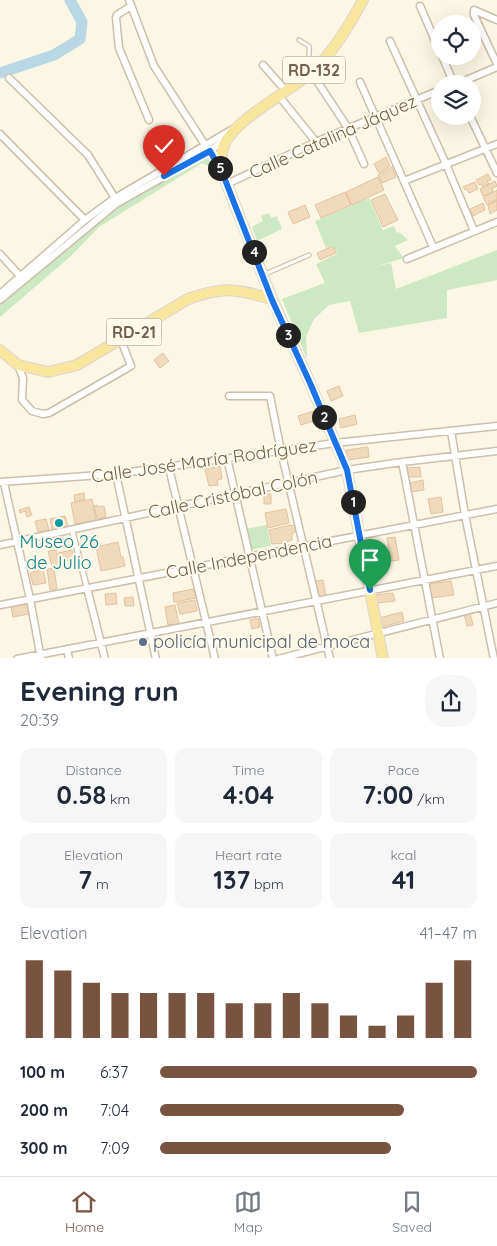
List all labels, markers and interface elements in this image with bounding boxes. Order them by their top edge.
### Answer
map controls [431,15,481,125]
button: locate [431,15,481,65]
road number: RD-132 [283,56,345,84]
button: layers [431,75,481,125]
street label: Calle Catalina Jáquez [245,89,420,184]
pin [143,125,185,176]
icon: check [150,132,178,160]
pin: 5 [208,156,232,180]
text: 5 [216,159,225,177]
pin: 4 [242,240,266,264]
text: 4 [250,243,259,261]
road number: RD-21 [106,318,162,346]
pin: 3 [276,322,300,348]
text: 3 [285,326,292,344]
pin: 2 [312,404,336,430]
text: 2 [321,408,328,426]
street label: Calle José María Rodríguez [90,433,318,488]
street label: Calle Cristóbal Colón [146,465,320,524]
pin: 1 [340,490,366,514]
text: 1 [351,493,356,511]
marker: Museo 26 de Julio [53,517,65,529]
street label: Calle Independencia [164,529,334,584]
place label: Museo 26 de Julio [19,530,99,574]
pin [349,539,391,590]
icon: arrive [356,546,384,574]
place label: policía municipal de moca [153,630,370,653]
marker: policía municipal de moca [137,636,149,648]
text: Evening run [20,673,179,708]
button: share [425,675,477,727]
text: 20:39 [20,710,59,730]
text: Distance [65,761,122,779]
text: Time [232,761,265,779]
text: Pace [388,761,419,779]
text: 0.58 [57,779,106,810]
text: 4:04 [223,779,274,810]
text: 7:00 [362,779,413,810]
text: km [106,790,130,808]
text: /km [413,790,445,808]
text: Elevation [64,846,123,864]
text: Heart rate [215,846,282,864]
text: kcal [390,846,417,864]
text: 7 [78,864,92,895]
text: 137 [213,864,250,895]
text: 41 [392,864,415,895]
text: m [92,875,109,893]
text: bpm [250,875,284,893]
text: Elevation [20,923,87,943]
text: 41–47 m [419,923,477,943]
text: 100 m [20,1062,65,1082]
text: 6:37 [100,1062,128,1082]
text: 200 m [20,1100,68,1120]
text: 7:04 [100,1100,129,1120]
text: 300 m [20,1138,67,1158]
text: 7:09 [100,1138,130,1158]
tab: Home [65,1188,104,1236]
tab: Map [234,1188,262,1236]
tab: Saved [392,1188,432,1236]

